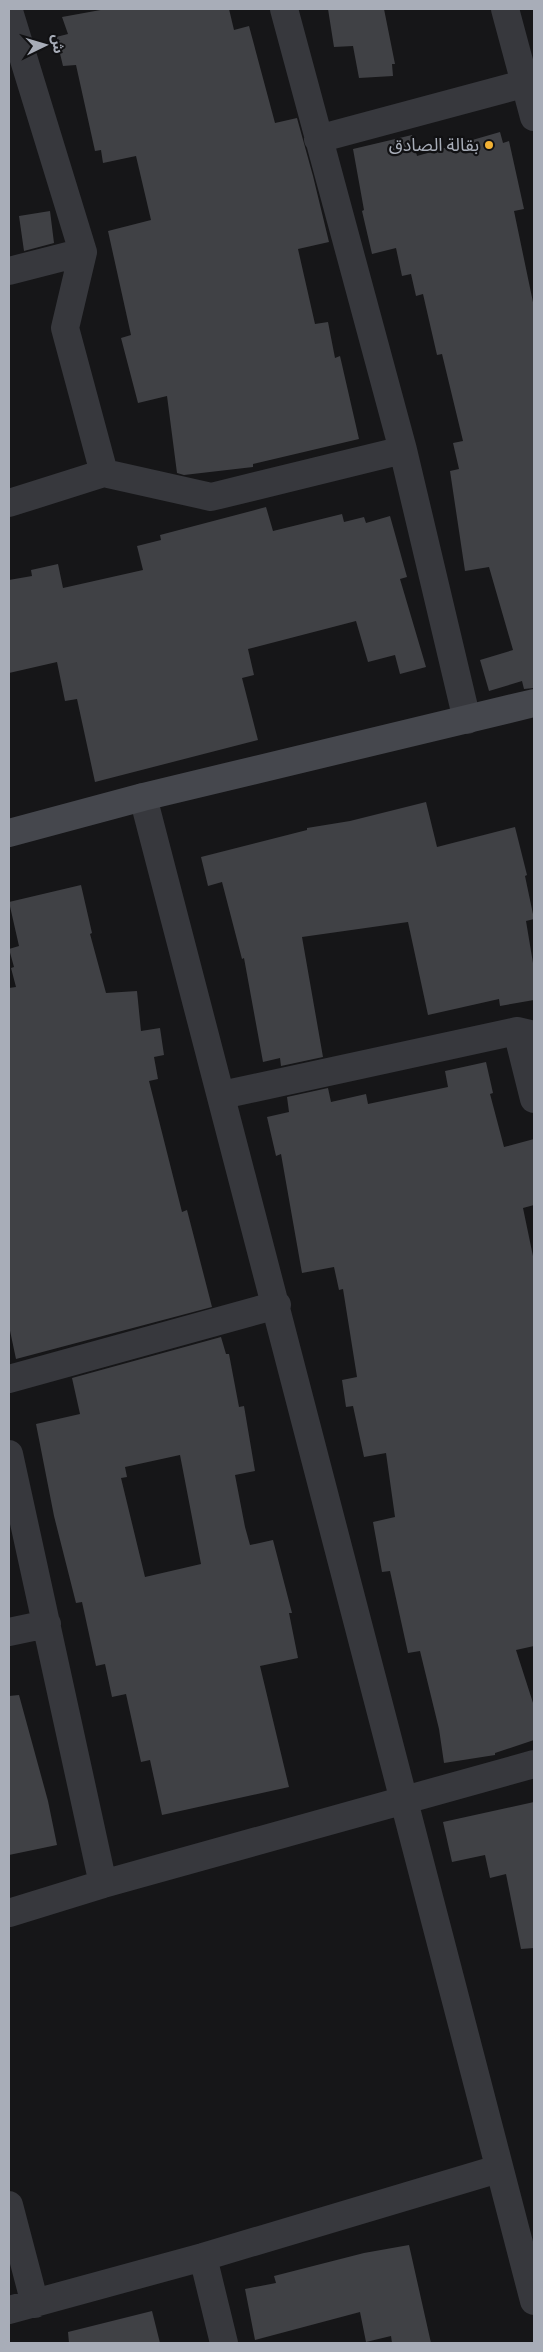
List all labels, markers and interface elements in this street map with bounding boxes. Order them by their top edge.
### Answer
north arrow [20,20,70,70]
text: ش [48,34,67,54]
place label: بقالة الصادق [389,134,479,156]
marker: بقالة الصادق [483,139,495,151]

